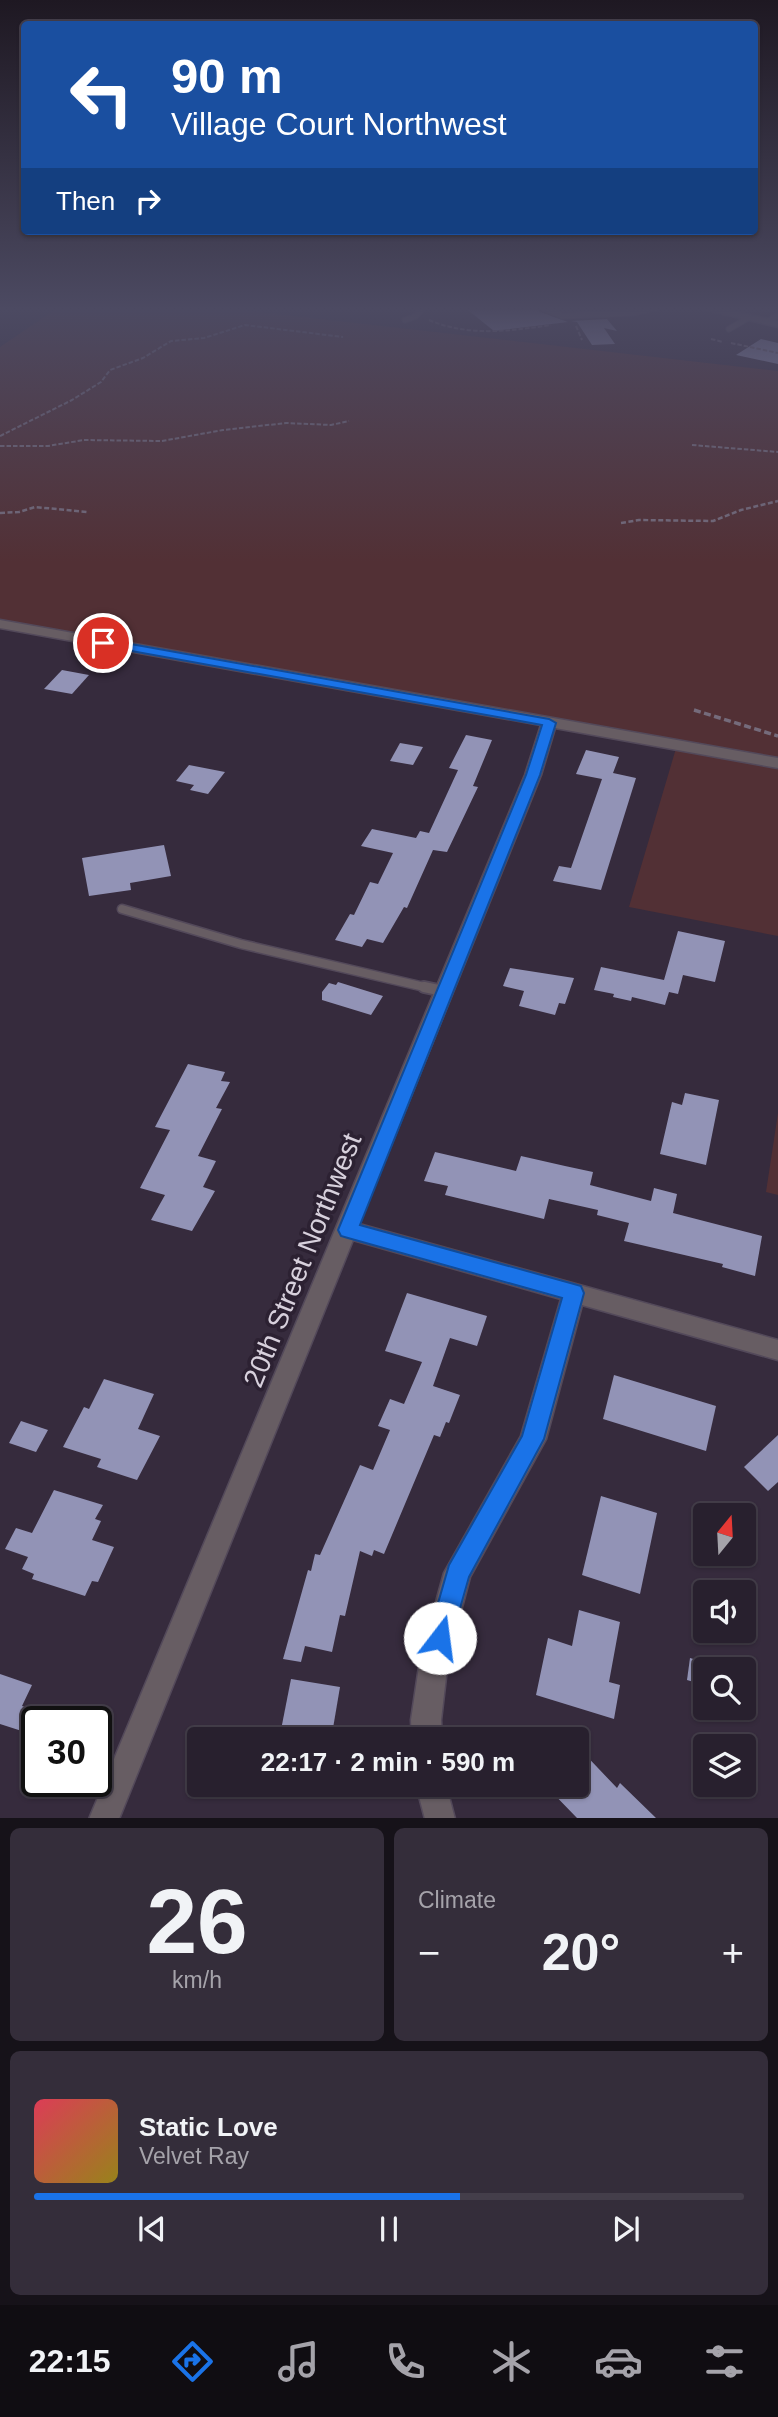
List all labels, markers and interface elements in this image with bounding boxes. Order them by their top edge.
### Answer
icon: left [56,49,147,140]
text: 90 m [171,49,283,103]
text: Village Court Northwest [171,106,507,142]
icon: right [129,182,167,220]
text: Then [56,186,115,216]
pin [73,613,133,673]
icon: arrive [84,624,122,662]
street label: 20th Street Northwest [237,1129,368,1392]
north arrow [693,1503,756,1566]
map controls [693,1503,756,1797]
button: sound [693,1580,756,1643]
position arrow [403,1601,477,1675]
button: search [693,1657,756,1720]
speed limit sign: 30 [21,1706,112,1797]
button: layers [693,1734,756,1797]
text: 22:17 · 2 min · 590 m [261,1747,515,1777]
text: 26 [146,1871,248,1972]
text: Climate [418,1887,496,1913]
text: 20° [542,1923,620,1981]
text: − [418,1932,440,1974]
text: + [722,1932,744,1974]
text: km/h [172,1967,222,1993]
text: Static Love [139,2112,278,2142]
text: Velvet Ray [139,2143,249,2169]
icon: previous [133,2210,171,2248]
icon: pause [370,2210,408,2248]
icon: next [607,2210,645,2248]
icon: directions [168,2337,217,2386]
icon: music [274,2337,323,2386]
icon: phone [381,2337,430,2386]
icon: climate [487,2337,536,2386]
icon: car [594,2337,643,2386]
icon: filters [700,2337,749,2386]
text: 22:15 [29,2343,111,2379]

